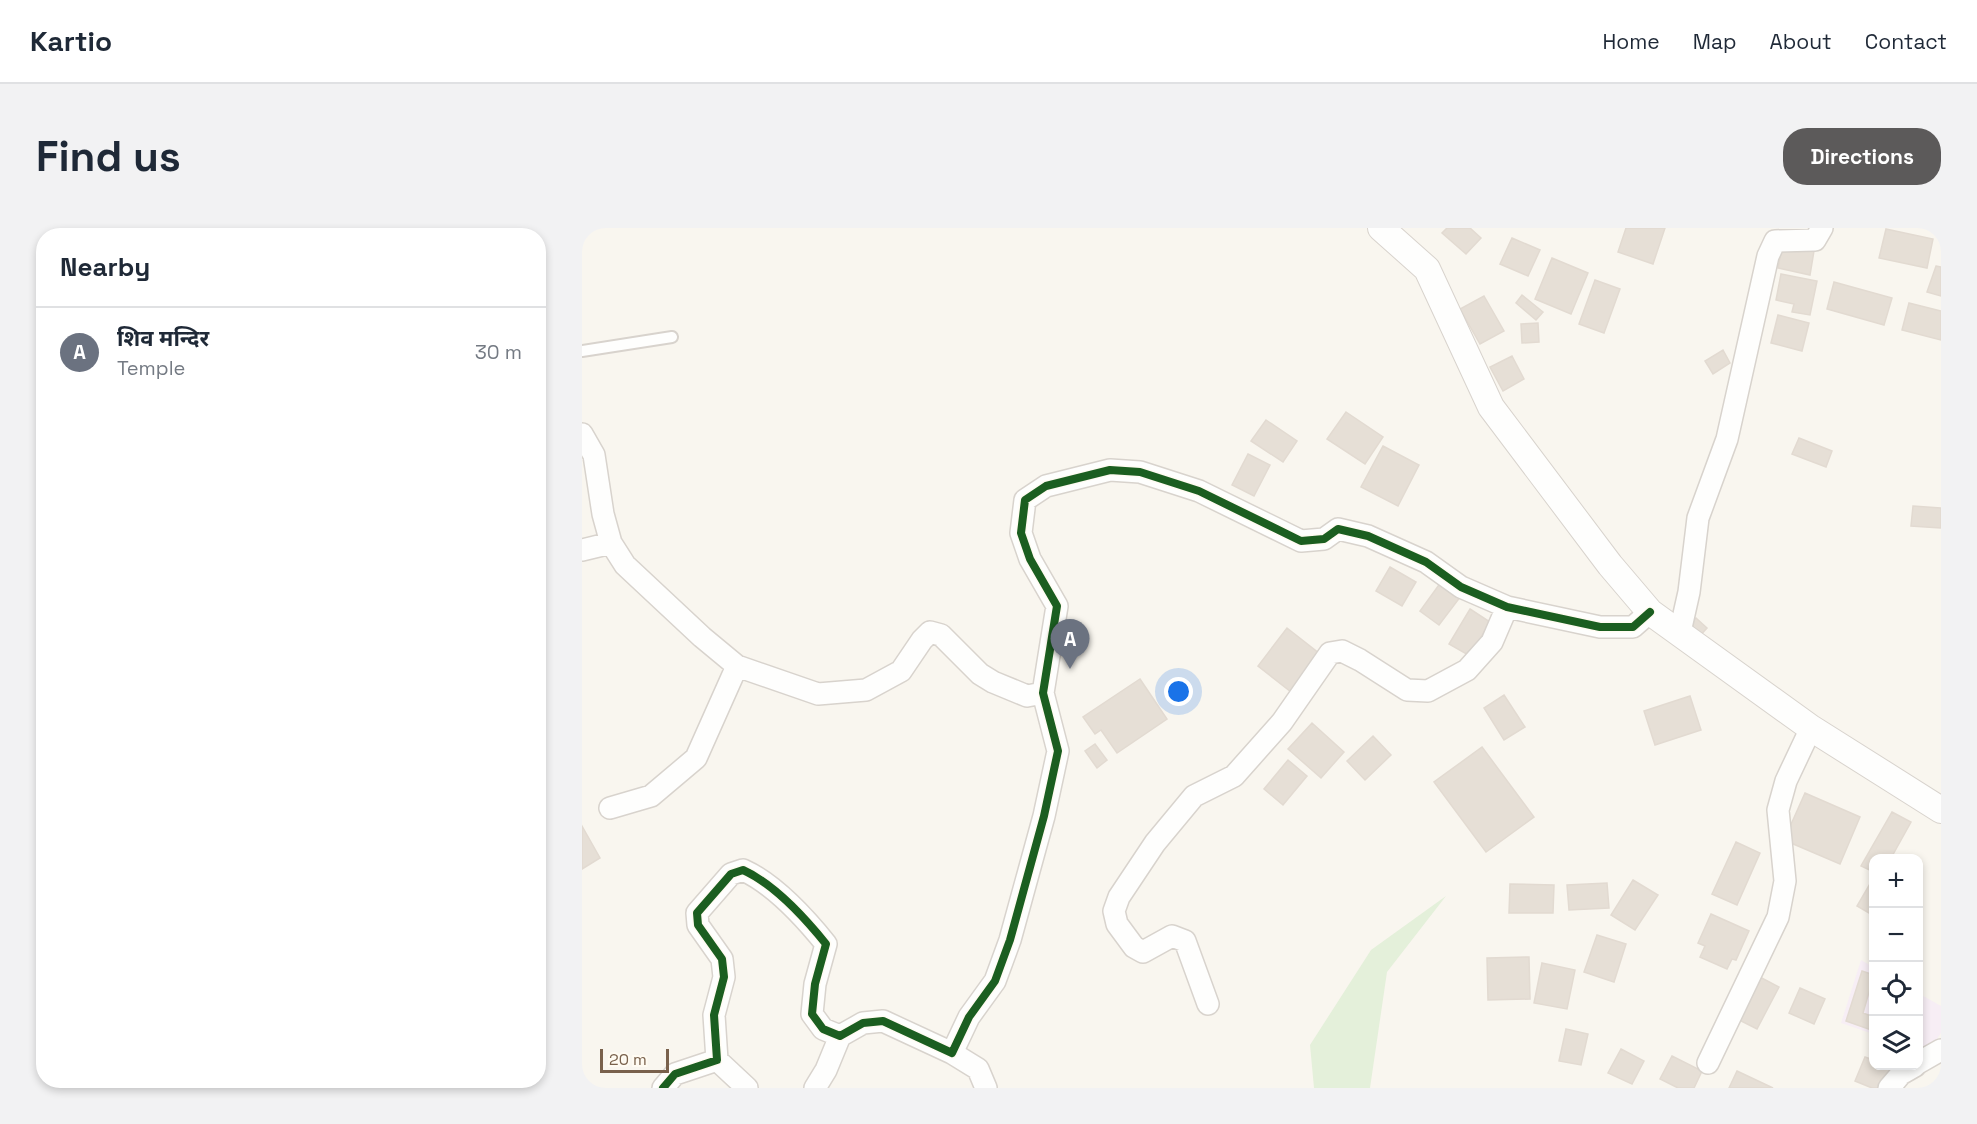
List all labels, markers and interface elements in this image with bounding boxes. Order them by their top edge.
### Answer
text: Kartio [30,23,112,59]
text: Home [1602,28,1660,55]
text: Map [1693,28,1737,55]
text: About [1770,28,1832,55]
text: Contact [1865,28,1947,55]
button: Directions [1783,128,1941,185]
text: Find us [36,130,181,183]
text: Nearby [60,250,150,284]
text: शिव मन्दिर [117,324,209,352]
text: A [73,339,86,365]
text: 30 m [475,339,522,365]
text: Temple [117,355,185,381]
pin: A [1050,620,1090,669]
your location [1164,677,1193,706]
map controls [1869,854,1923,1070]
button: + [1869,854,1923,908]
button: − [1869,908,1923,962]
button: locate [1869,962,1923,1016]
button: layers [1869,1016,1923,1070]
scale bar [600,1046,669,1074]
text: 20 m [609,1049,647,1070]

